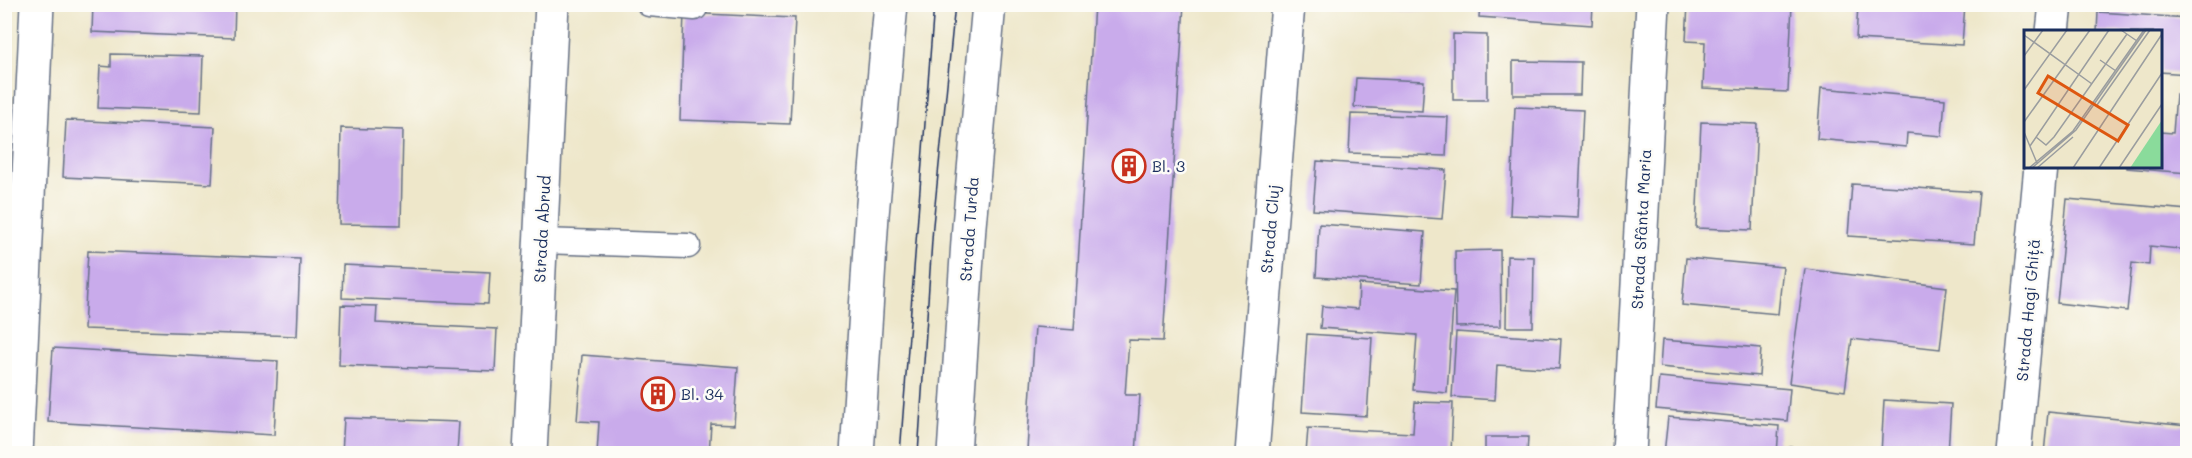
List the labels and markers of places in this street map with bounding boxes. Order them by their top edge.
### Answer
building icon: Bl. 3 [1111,148,1147,184]
place label: Bl. 3 [1152,155,1185,176]
building icon: Bl. 34 [640,376,676,412]
place label: Bl. 34 [681,383,724,404]

